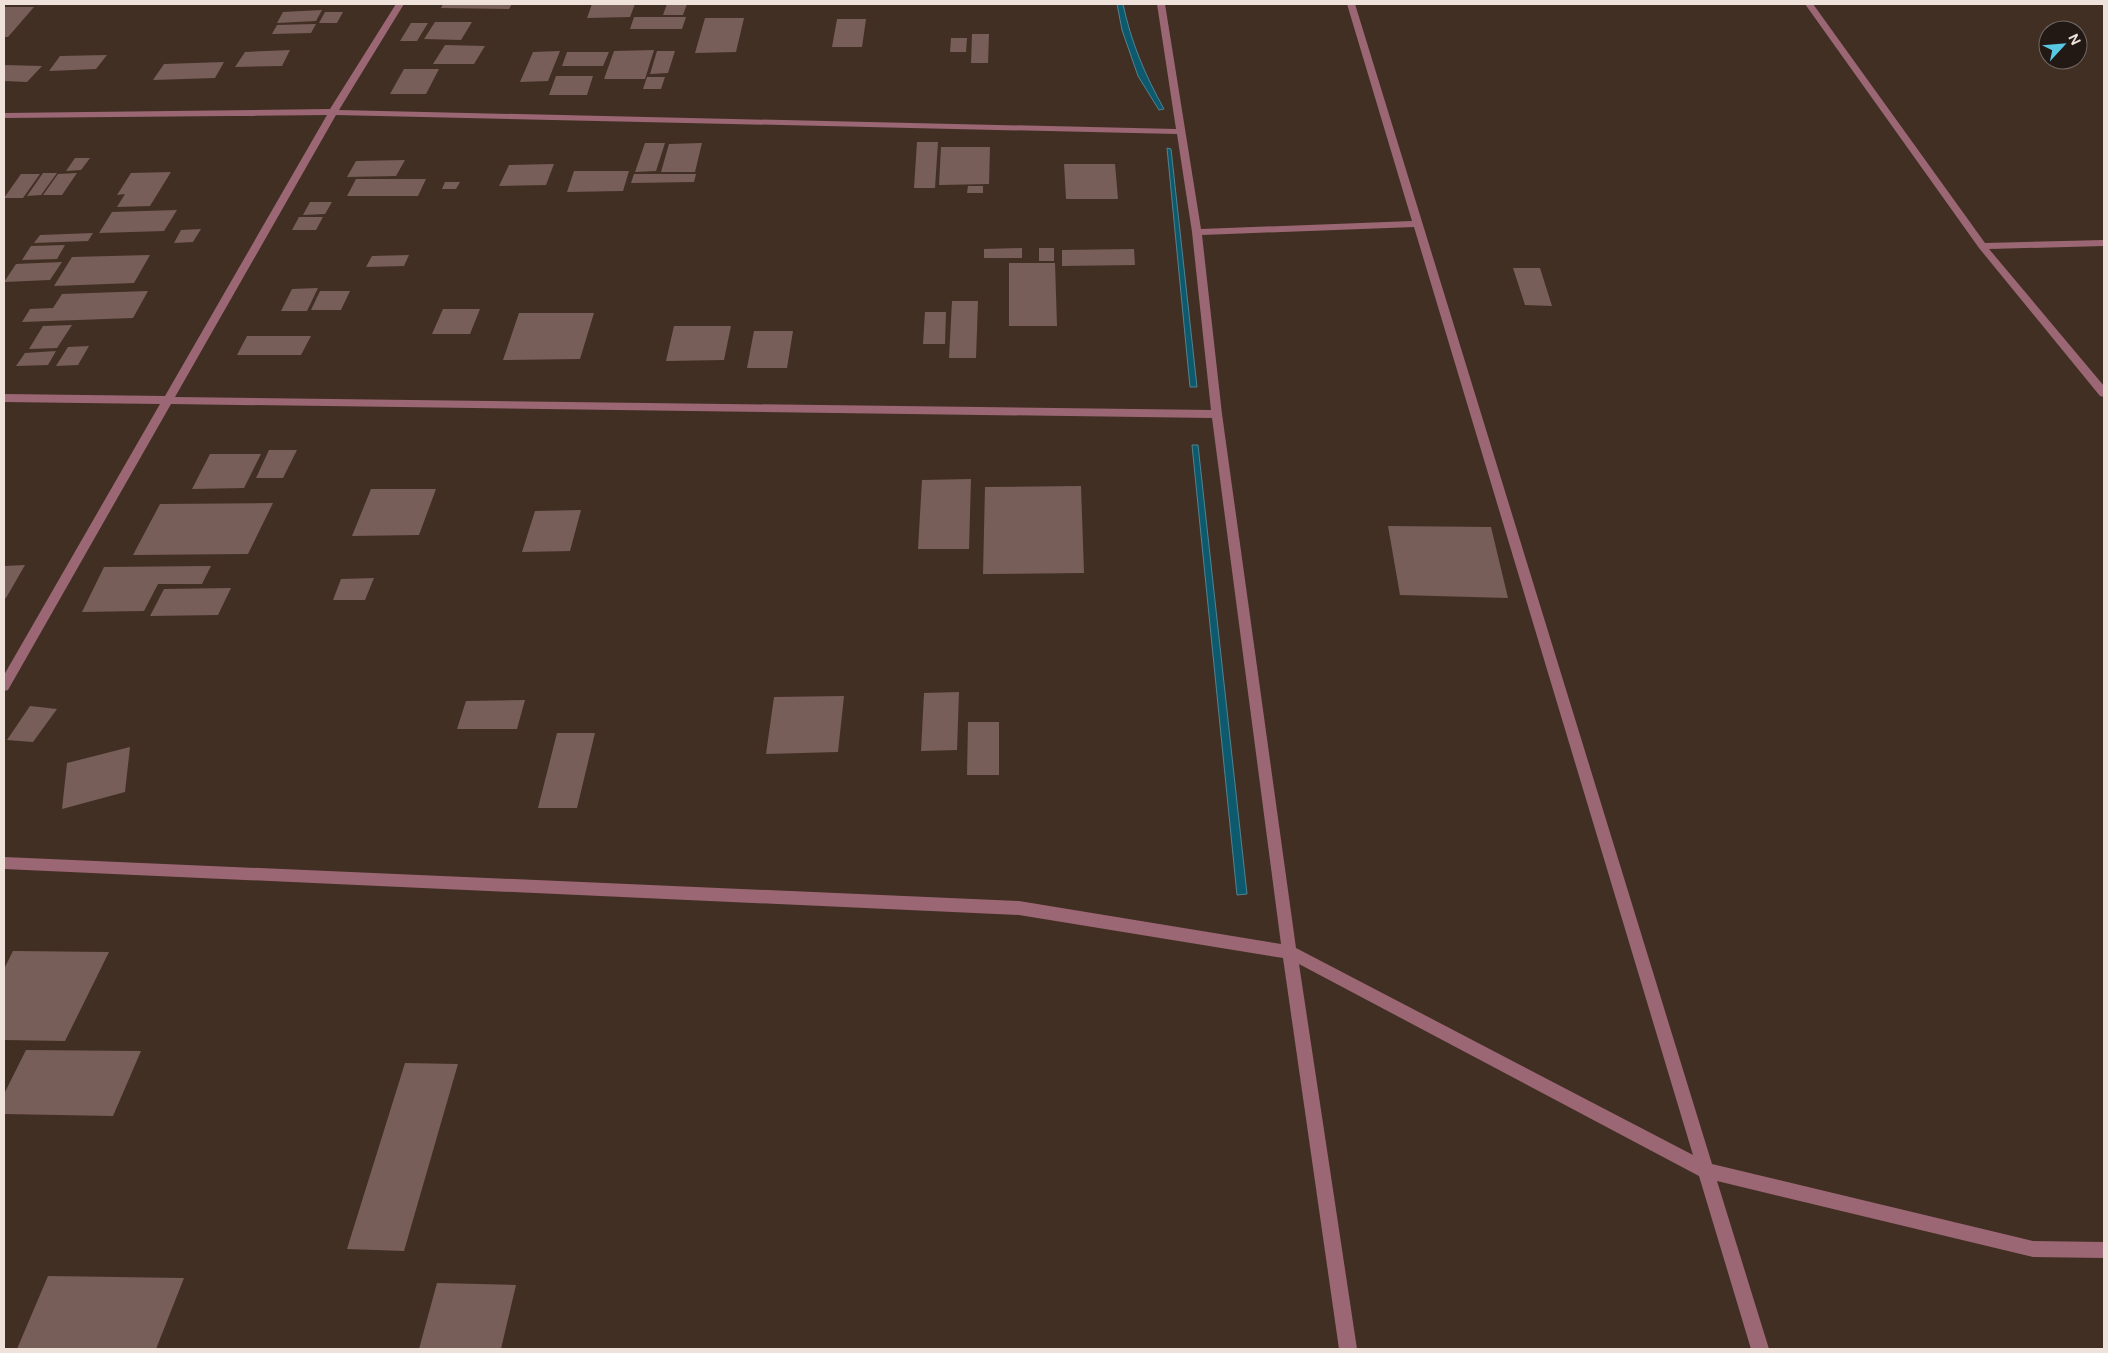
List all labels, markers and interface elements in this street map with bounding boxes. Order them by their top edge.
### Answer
north arrow [2038,20,2088,70]
text: N [2064,31,2085,48]

